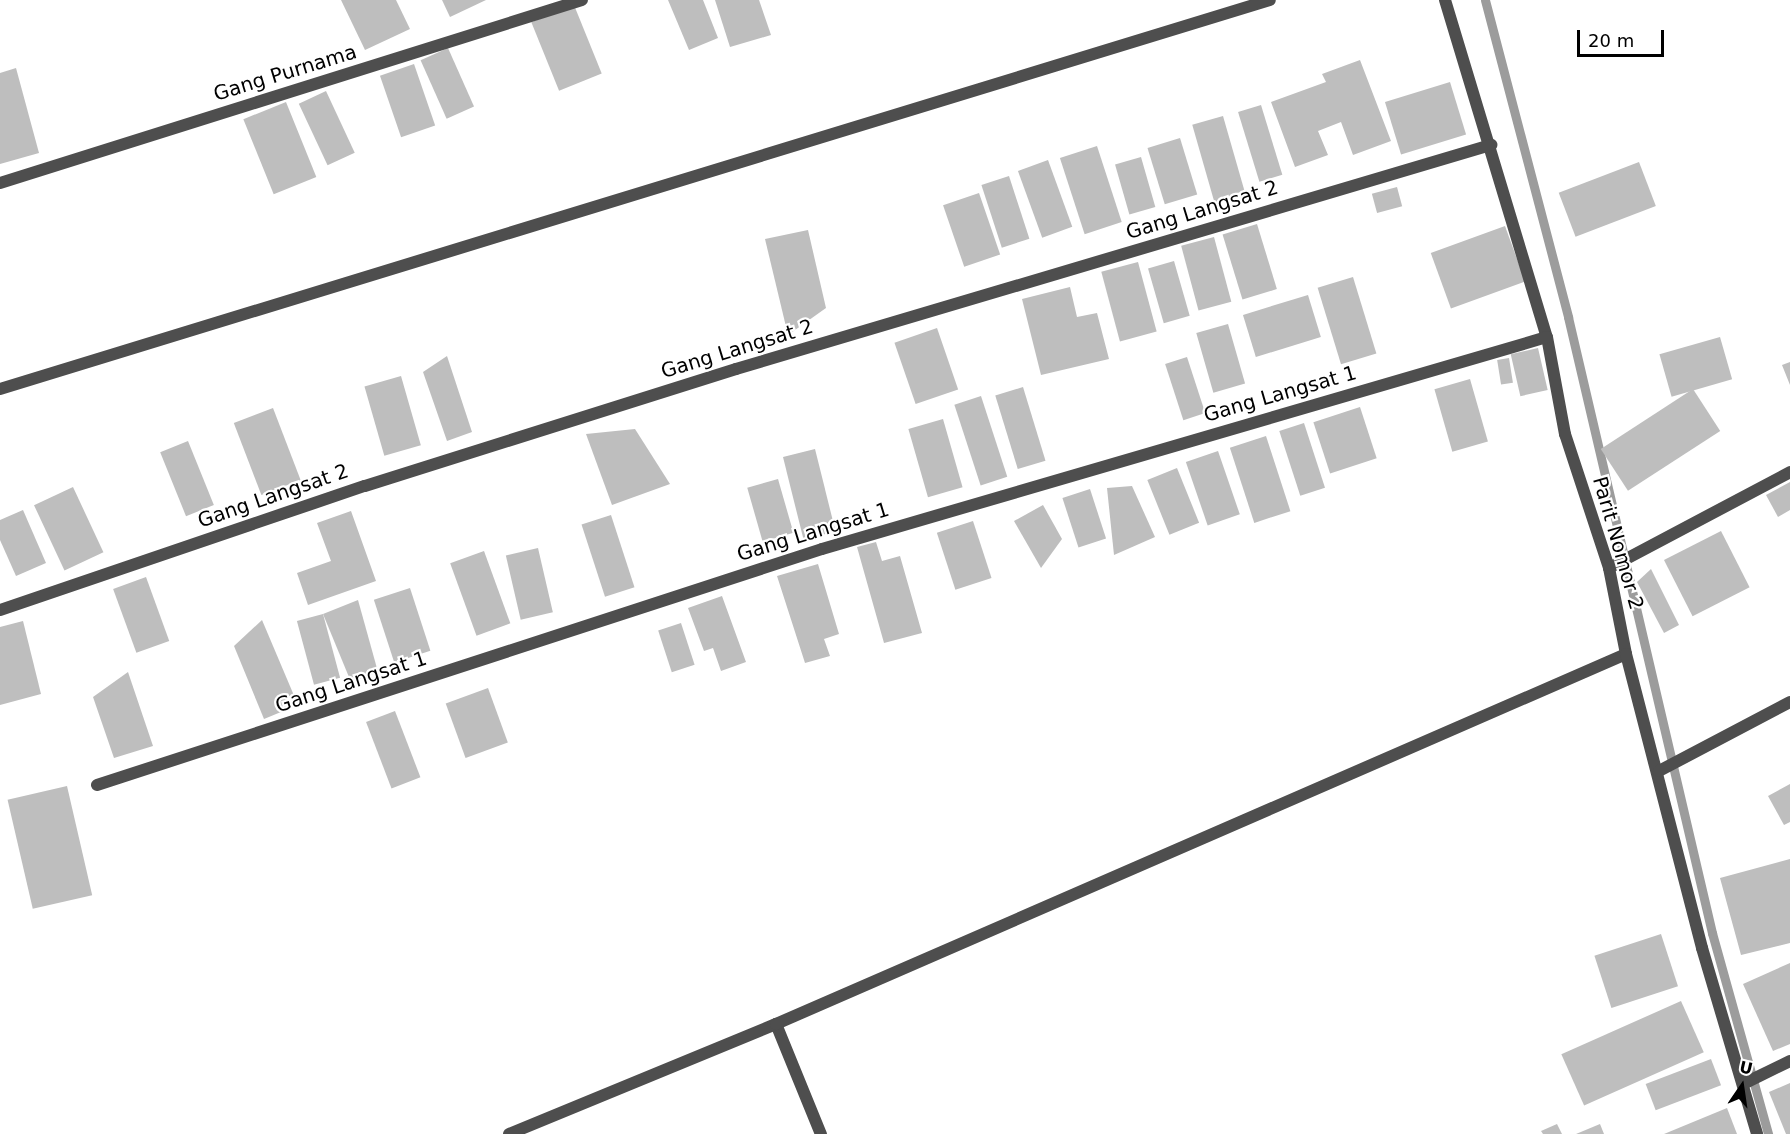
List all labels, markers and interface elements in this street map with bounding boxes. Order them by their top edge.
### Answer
scale bar [1580,18,1667,56]
text: 20 m [1588,30,1634,51]
street label: Gang Purnama [211,40,359,106]
street label: Gang Langsat 2 [1123,175,1281,245]
street label: Gang Langsat 2 [658,314,816,384]
street label: Gang Langsat 1 [1201,361,1359,427]
street label: Gang Langsat 2 [194,459,352,533]
street label: Parit Nomor 2 [1587,474,1649,612]
street label: Gang Langsat 1 [734,497,892,567]
street label: Gang Langsat 1 [272,646,430,718]
north arrow [1712,1056,1772,1116]
text: U [1738,1057,1755,1079]

